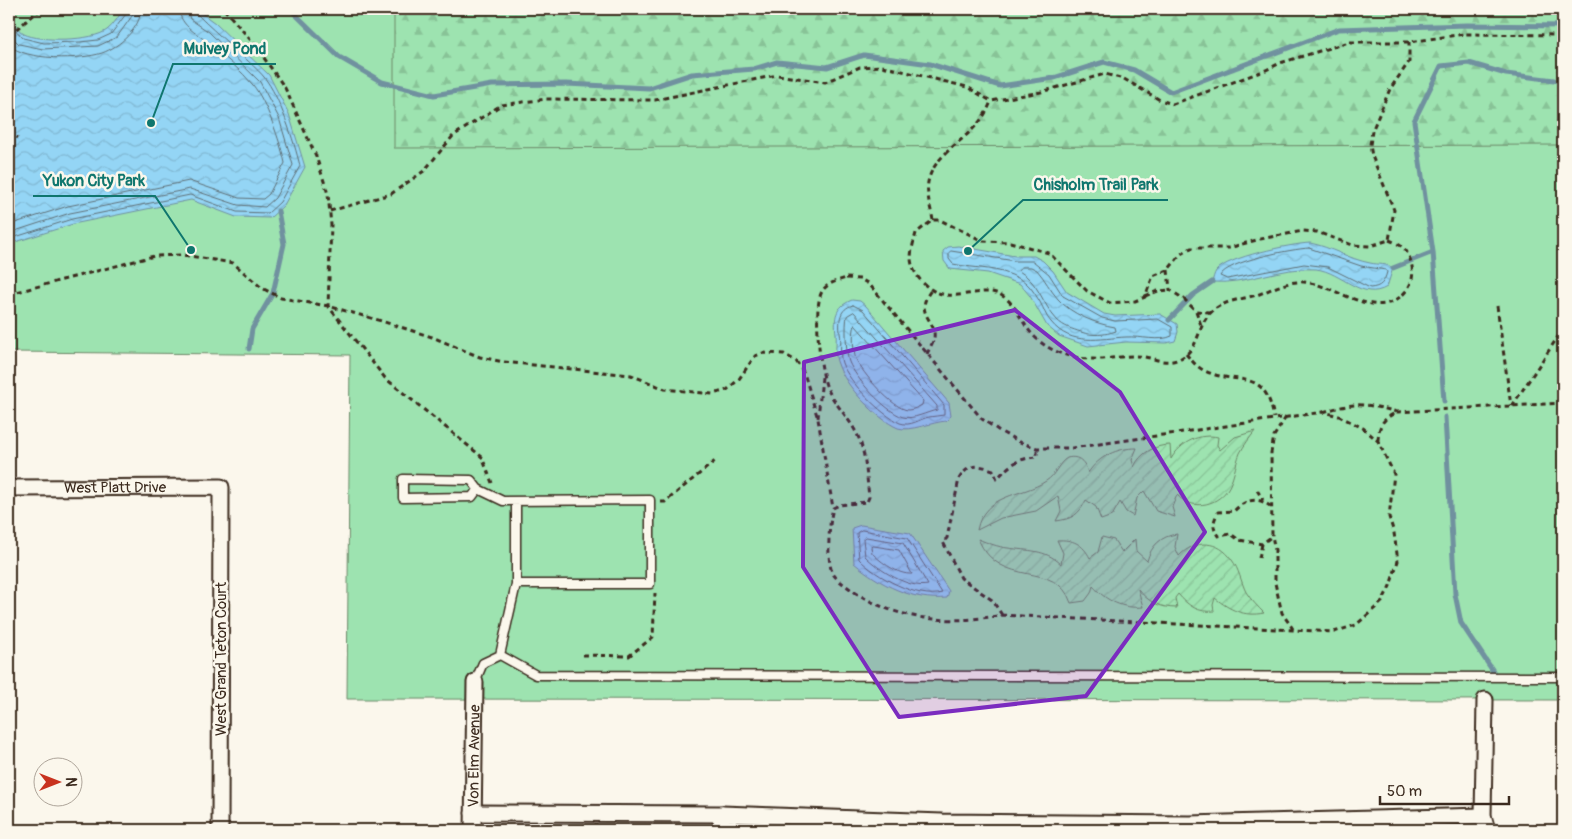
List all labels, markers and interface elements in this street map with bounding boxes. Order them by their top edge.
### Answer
callout: Mulvey Pond [173,33,276,64]
text: Mulvey Pond [184,39,267,59]
callout: Yukon City Park [33,165,155,196]
callout: Chisholm Trail Park [1023,169,1168,200]
text: Yukon City Park [42,171,145,191]
text: Chisholm Trail Park [1034,175,1159,195]
street label: West Platt Drive [64,478,167,497]
street label: West Grand Teton Court [212,581,231,736]
street label: Von Elm Avenue [464,704,484,808]
north arrow [32,756,82,806]
scale bar [1380,774,1508,806]
text: N [62,777,79,787]
text: 50 m [1387,782,1422,801]

